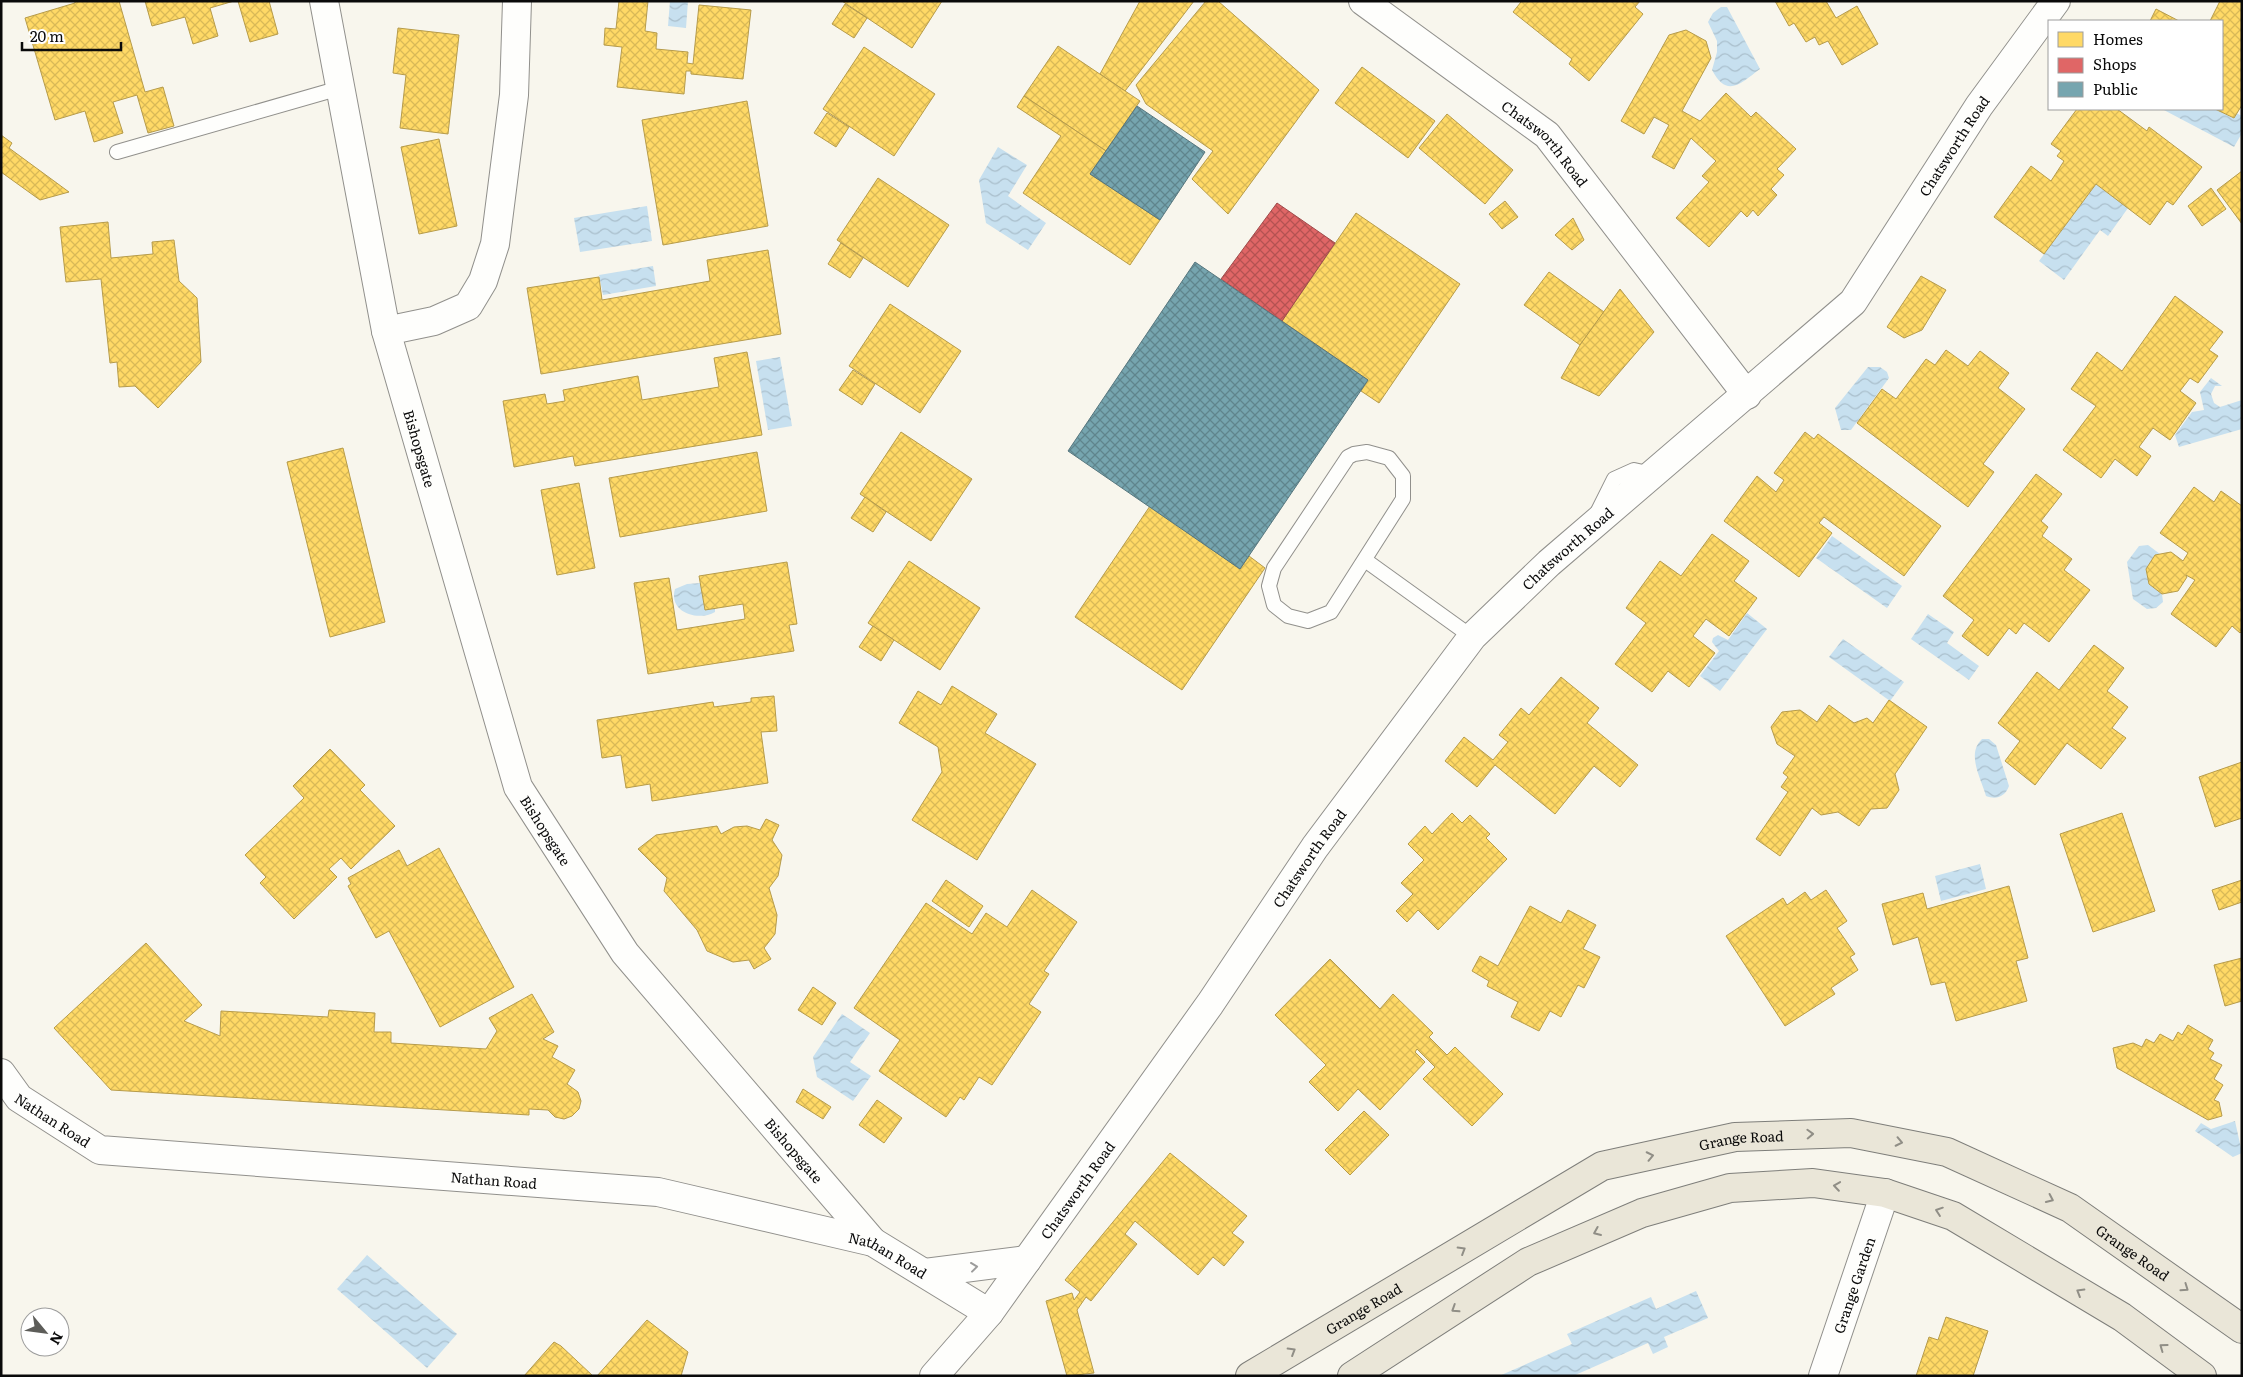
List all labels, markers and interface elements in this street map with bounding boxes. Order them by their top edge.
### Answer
scale bar [22,20,121,52]
legend [2048,20,2223,110]
text: 20 m [30,24,64,47]
text: Homes [2093,27,2143,50]
text: Shops [2093,52,2136,75]
text: Public [2093,77,2138,100]
street label: Chatsworth Road [1914,91,1994,200]
street label: Chatsworth Road [1498,95,1593,191]
street label: Bishopsgate [399,407,441,490]
street label: Chatsworth Road [1517,502,1618,594]
street label: Bishopsgate [516,791,576,869]
street label: Chatsworth Road [1268,804,1351,911]
street label: Nathan Road [11,1088,95,1152]
street label: Bishopsgate [761,1113,828,1187]
street label: Grange Road [1697,1125,1784,1155]
one-way arrow [1806,1129,1814,1140]
street label: Chatsworth Road [1035,1137,1119,1243]
one-way arrow [1894,1137,1903,1147]
one-way arrow [1645,1151,1654,1161]
street label: Nathan Road [450,1166,538,1193]
one-way arrow [1832,1182,1841,1192]
one-way arrow [2045,1193,2054,1203]
one-way arrow [1935,1207,1944,1217]
street label: Grange Road [2092,1219,2174,1285]
one-way arrow [1593,1226,1602,1237]
street label: Nathan Road [847,1227,931,1283]
street label: Grange Garden [1828,1234,1879,1336]
one-way arrow [1456,1246,1465,1256]
one-way arrow [970,1262,978,1273]
street label: Grange Road [1322,1278,1406,1339]
one-way arrow [2179,1282,2189,1291]
one-way arrow [2076,1289,2085,1299]
one-way arrow [1451,1303,1460,1313]
north arrow [20,1307,70,1357]
text: N [46,1329,69,1349]
one-way arrow [2159,1344,2169,1353]
one-way arrow [1287,1347,1296,1357]

